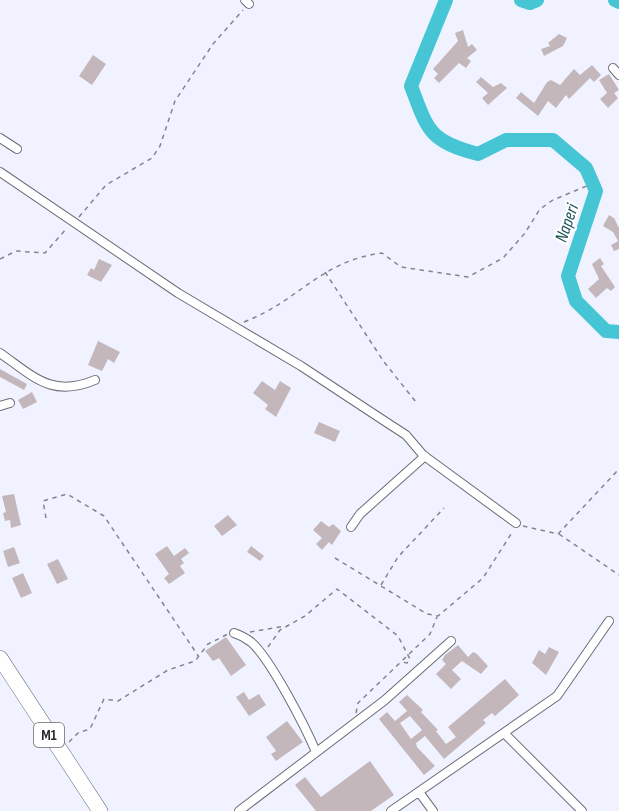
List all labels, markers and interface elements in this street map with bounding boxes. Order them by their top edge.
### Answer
water label: Naperi [551,201,583,245]
road number: M1 [34,723,64,747]

